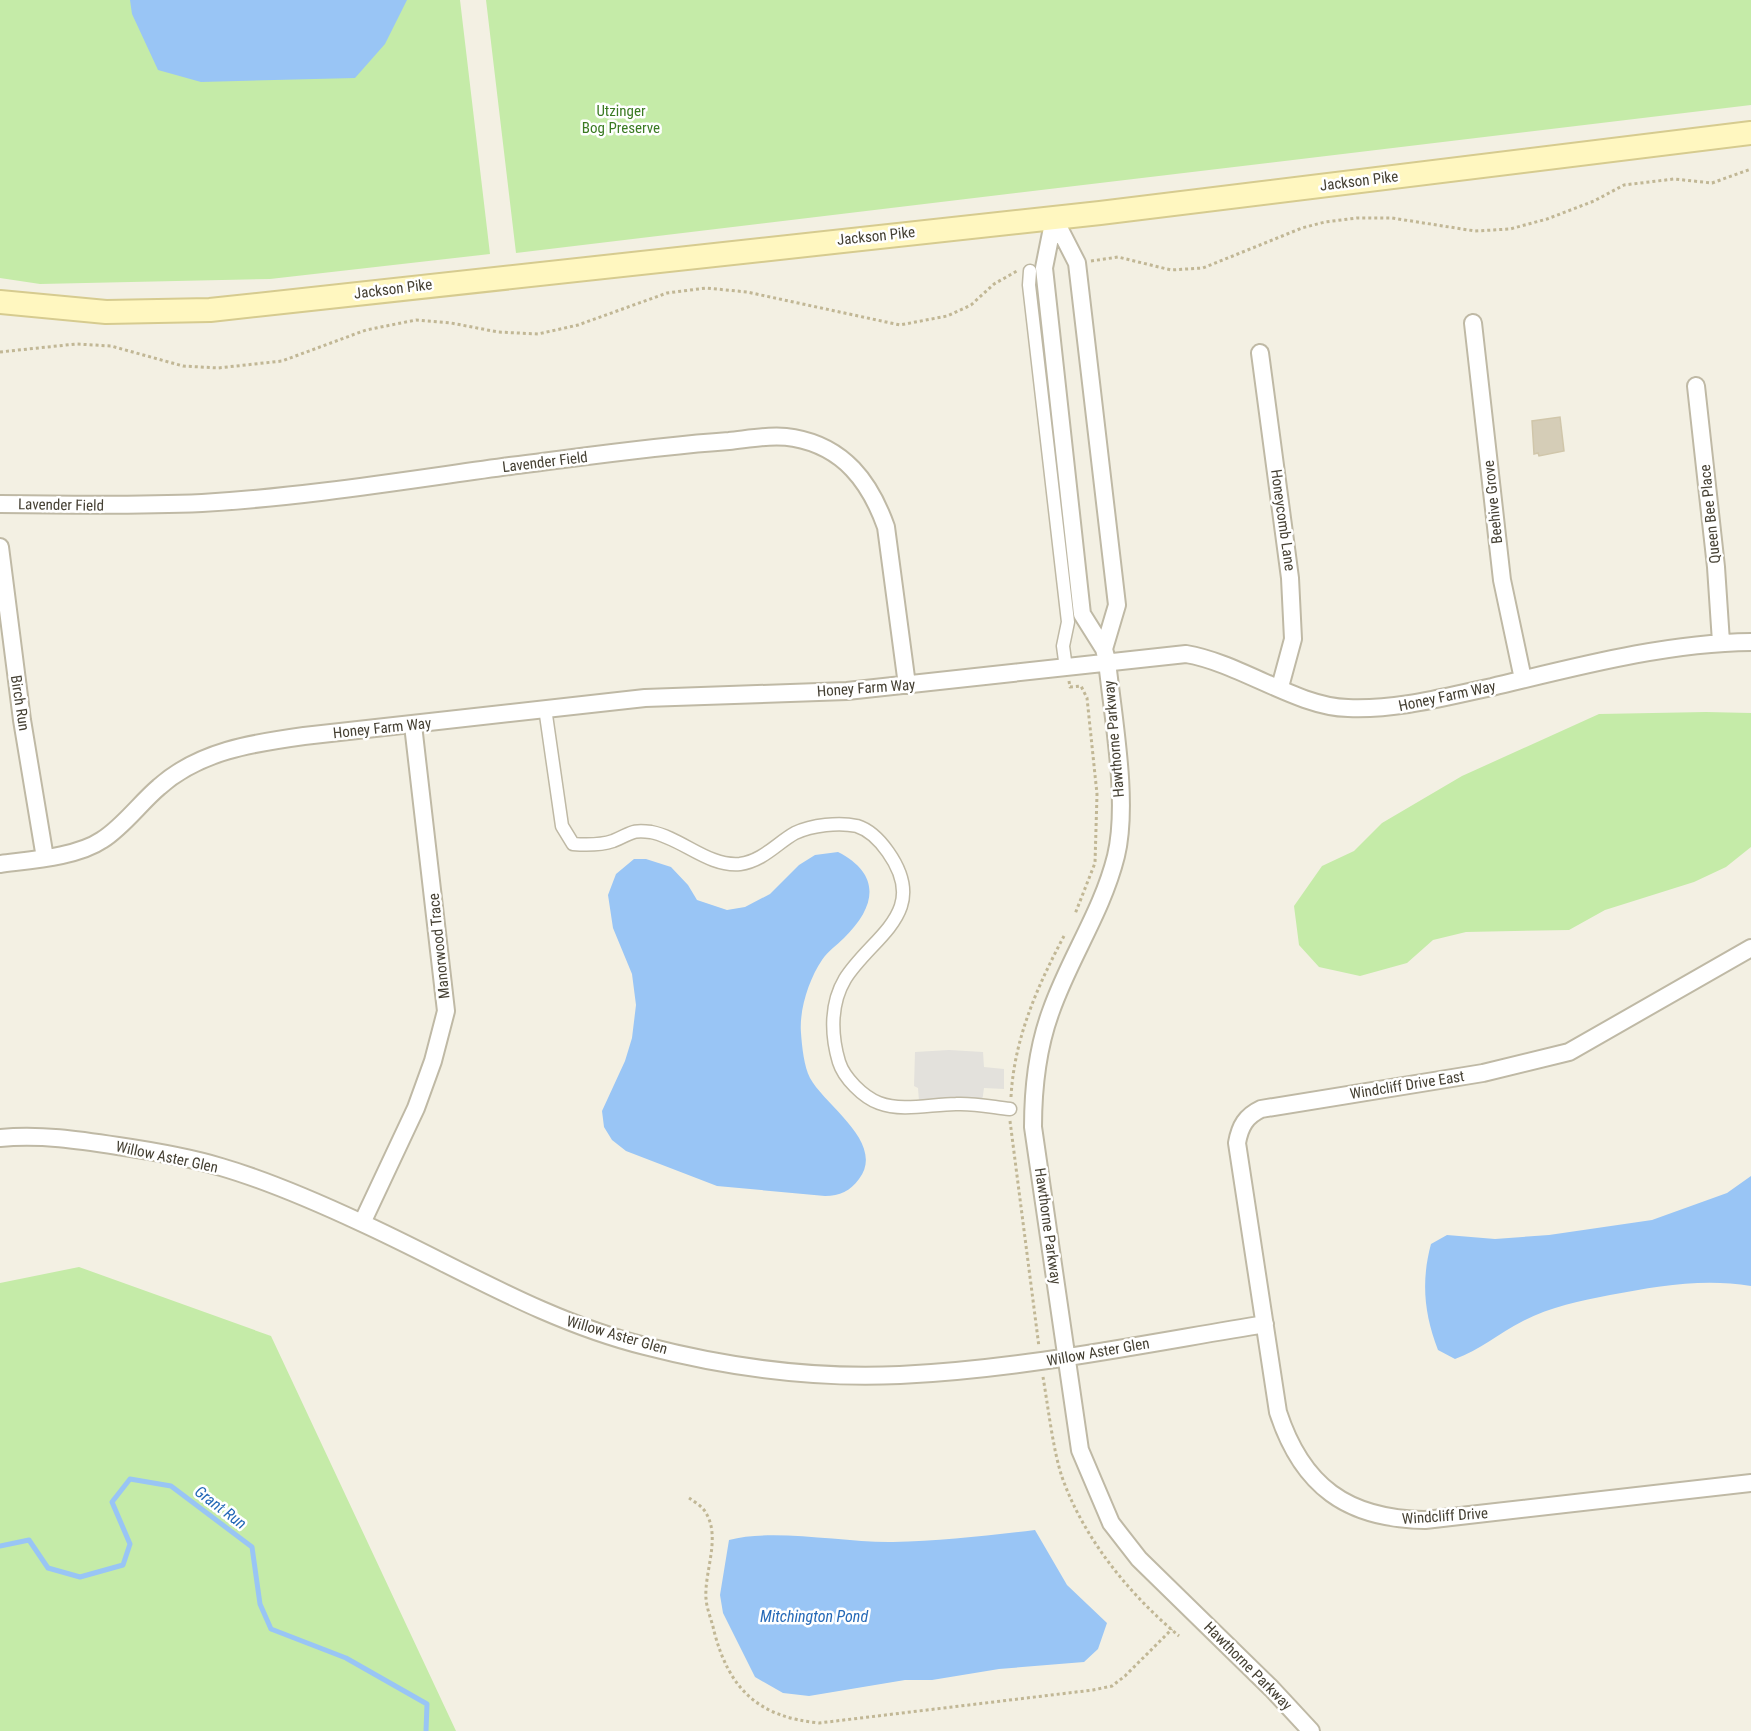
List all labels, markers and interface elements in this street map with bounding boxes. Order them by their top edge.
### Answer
park label: Utzinger Bog Preserve [582,102,660,137]
street label: Jackson Pike [1319,167,1399,195]
street label: Jackson Pike [836,223,916,249]
street label: Jackson Pike [353,275,433,303]
street label: Lavender Field [501,448,589,476]
street label: Beehive Grove [1480,459,1506,545]
street label: Queen Bee Place [1696,464,1724,564]
street label: Honeycomb Lane [1267,468,1299,572]
street label: Lavender Field [18,495,104,515]
street label: Birch Run [7,674,33,732]
street label: Honey Farm Way [816,676,916,700]
street label: Honey Farm Way [1397,677,1497,715]
street label: Hawthorne Parkway [1100,680,1128,798]
street label: Honey Farm Way [332,714,432,742]
street label: Manorwood Trace [425,892,453,1000]
street label: Windcliff Drive East [1348,1067,1466,1103]
street label: Willow Aster Glen [114,1137,220,1177]
street label: Hawthorne Parkway [1031,1167,1065,1285]
street label: Willow Aster Glen [565,1312,669,1358]
street label: Willow Aster Glen [1045,1334,1151,1370]
water label: Grant Run [191,1482,250,1533]
street label: Windcliff Drive [1401,1504,1489,1528]
water label: Mitchington Pond [760,1607,868,1626]
street label: Hawthorne Parkway [1200,1618,1296,1714]

